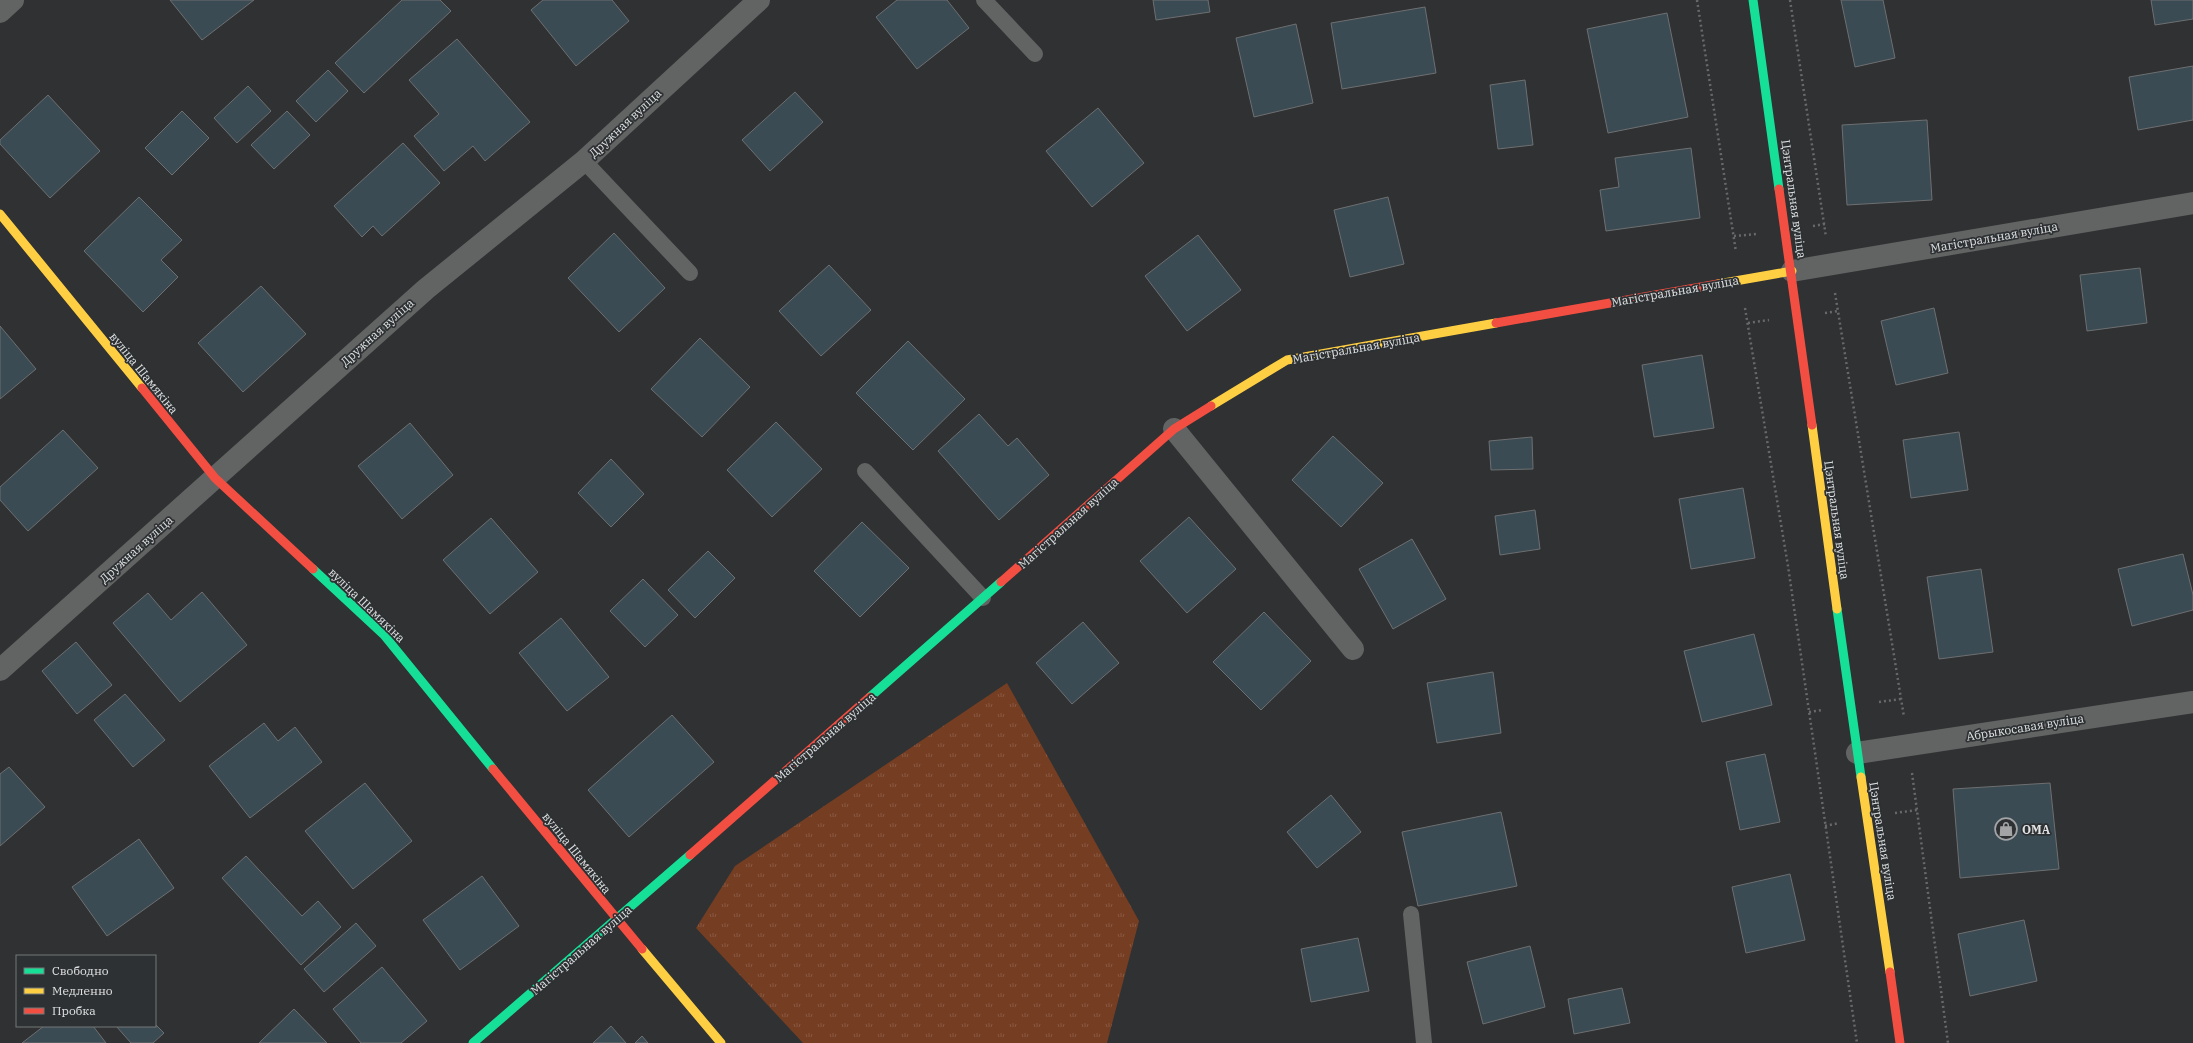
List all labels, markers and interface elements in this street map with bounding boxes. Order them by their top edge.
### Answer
street label: Дружная вуліца [586,85,665,160]
street label: Цэнтральная вуліца [1778,139,1810,260]
street label: Магістральная вуліца [1929,218,2059,256]
street label: Магістральная вуліца [1610,272,1740,310]
street label: Дружная вуліца [337,295,417,369]
street label: вуліца Шамякіна [107,329,182,417]
street label: Магістральная вуліца [1291,329,1421,367]
street label: Цэнтральная вуліца [1821,460,1853,581]
street label: Магістральная вуліца [1015,474,1121,572]
street label: Дружная вуліца [96,512,176,586]
street label: вуліца Шамякіна [326,565,409,646]
street label: Магістральная вуліца [771,689,879,785]
street label: Абрыкосавая вуліца [1965,710,2085,744]
street label: Цэнтральная вуліца [1866,781,1900,902]
street label: вуліца Шамякіна [540,809,615,897]
shop icon: ОМА [1993,816,2019,842]
place label: ОМА [2022,822,2051,837]
street label: Магістральная вуліца [527,902,635,998]
legend [16,955,156,1027]
text: Свободно [52,963,109,978]
text: Медленно [52,983,113,998]
text: Пробка [52,1003,96,1018]

